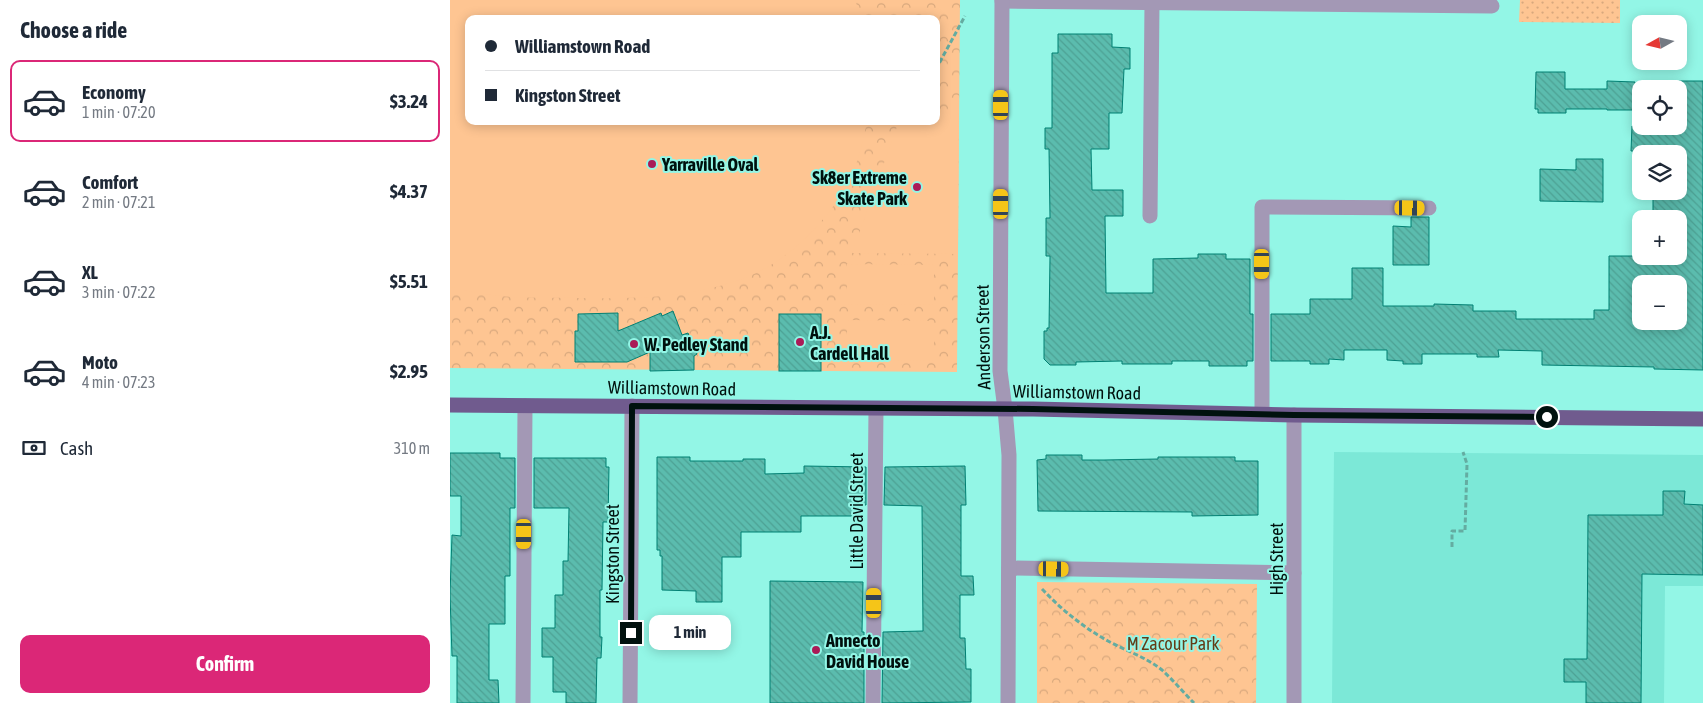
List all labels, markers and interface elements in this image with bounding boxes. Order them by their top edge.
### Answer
north arrow [1632,15,1688,70]
map controls [1632,15,1687,330]
text: Choose a ride [20,17,127,43]
text: Williamstown Road [515,35,650,57]
icon: car [22,79,67,124]
button: locate [1632,80,1687,135]
text: Economy [82,81,146,103]
text: Kingston Street [515,84,621,106]
text: $3.24 [390,90,428,112]
car [993,90,1008,120]
text: 1 min · 07:20 [82,103,155,121]
button: layers [1632,145,1687,200]
place label: Yarraville Oval [661,154,759,175]
marker: Yarraville Oval [646,158,658,170]
place label: Sk8er Extreme Skate Park [812,167,908,209]
icon: car [22,169,67,214]
text: Comfort [82,171,138,193]
text: $4.37 [390,180,428,202]
marker: Sk8er Extreme Skate Park [911,181,923,193]
car [993,189,1008,219]
text: 2 min · 07:21 [82,193,155,211]
car [1394,200,1425,216]
button: + [1632,210,1687,265]
car [1254,249,1269,279]
icon: car [22,259,67,304]
text: XL [82,261,98,283]
text: $5.51 [390,270,428,292]
button: − [1632,275,1687,330]
text: 3 min · 07:22 [82,283,155,301]
street label: Anderson Street [972,284,994,390]
place label: A.J. Cardell Hall [809,322,889,364]
place label: W. Pedley Stand [643,334,748,355]
marker: A.J. Cardell Hall [794,336,806,348]
marker: W. Pedley Stand [628,338,640,350]
icon: car [22,349,67,394]
text: Moto [82,351,118,373]
text: $2.95 [390,360,428,382]
text: 4 min · 07:23 [82,373,155,391]
street label: Williamstown Road [608,376,736,400]
street label: Williamstown Road [1013,380,1141,404]
route start [1536,406,1558,428]
icon: cash [20,434,48,462]
text: Cash [60,437,93,459]
text: 310 m [394,439,430,457]
street label: Little David Street [846,452,867,570]
street label: Kingston Street [602,504,623,604]
car [516,519,531,549]
street label: High Street [1266,522,1287,596]
car [1038,561,1069,577]
car [866,588,881,618]
callout: 1 min [648,616,731,650]
route end [620,622,642,644]
text: 1 min [674,623,706,641]
place label: Annecto David House [825,630,909,672]
park label: M Zacour Park [1127,633,1219,654]
button: Confirm [20,635,430,693]
marker: Annecto David House [810,644,822,656]

